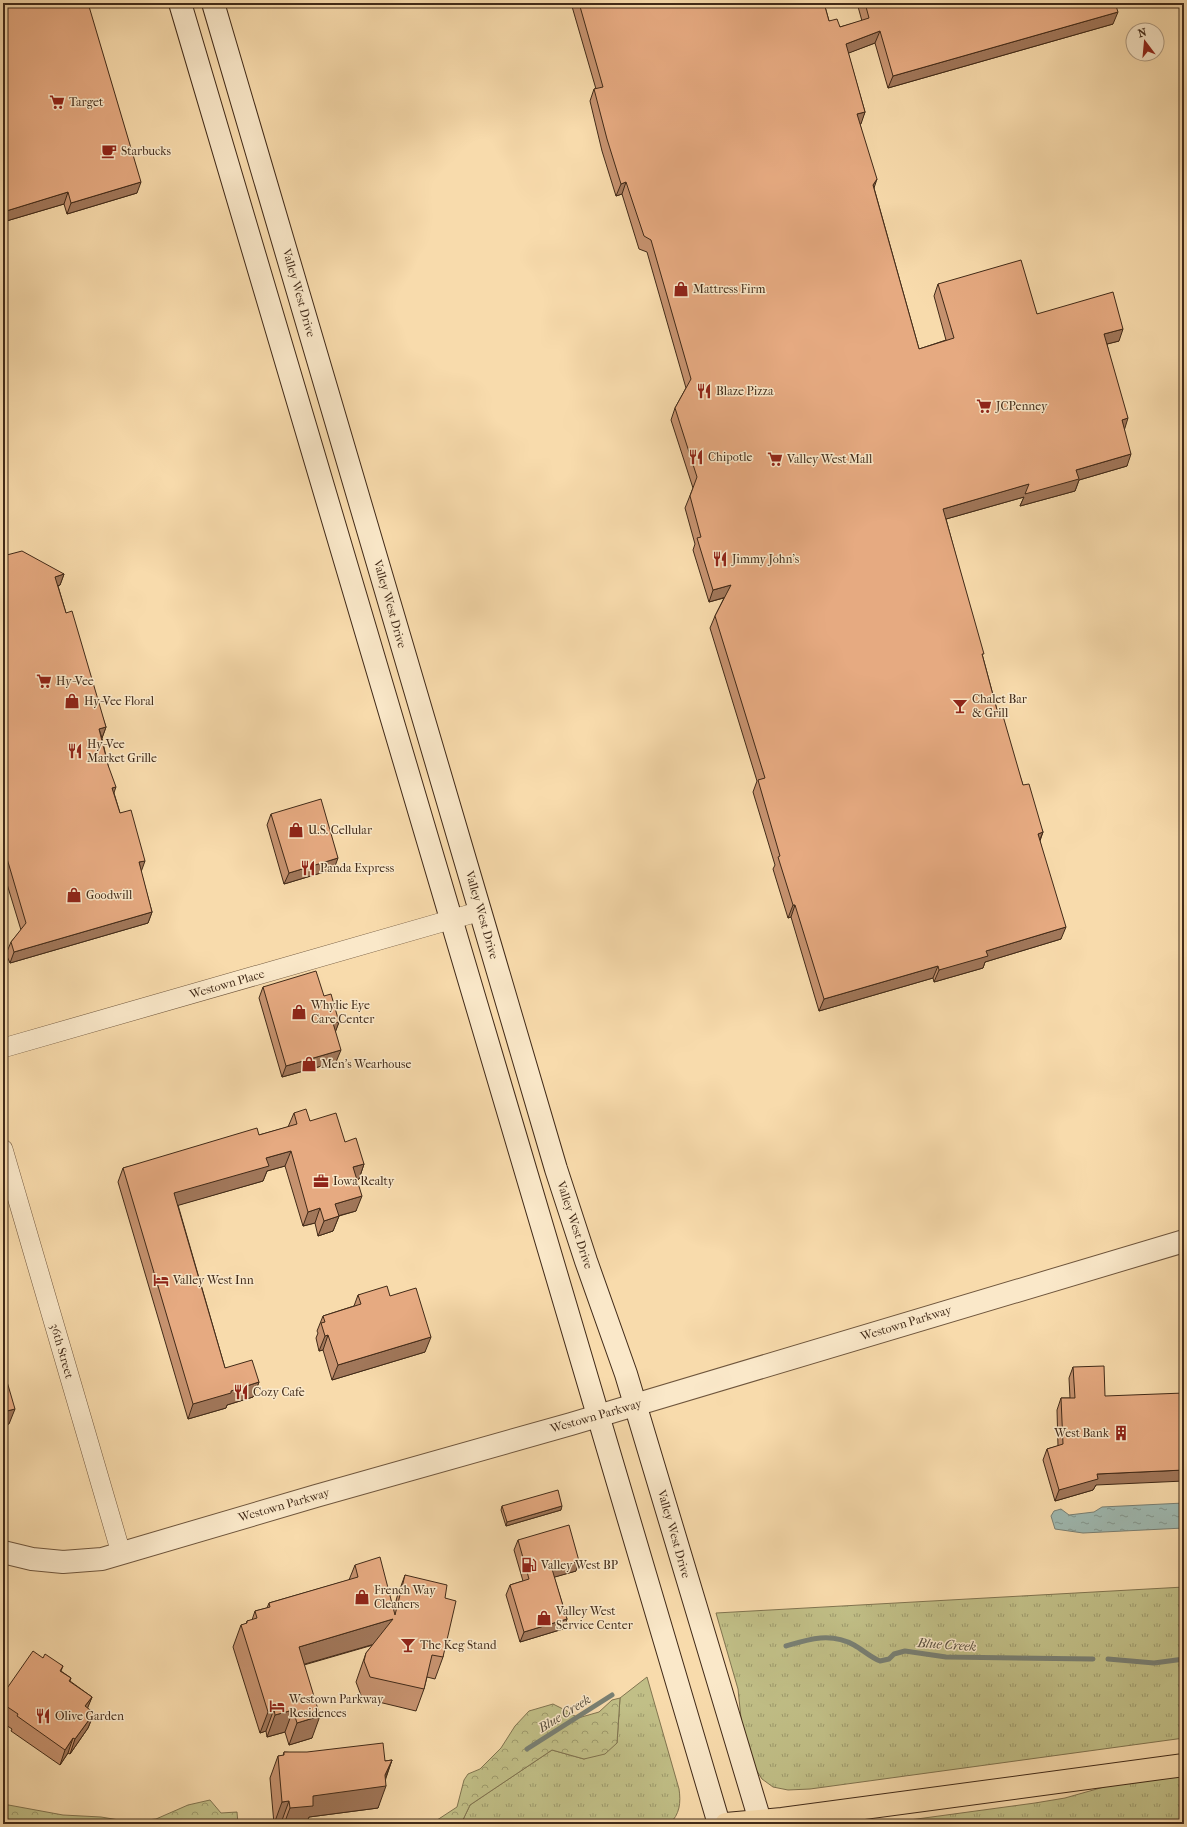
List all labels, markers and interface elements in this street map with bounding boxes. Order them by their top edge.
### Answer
north arrow [1125,22,1165,62]
text: N [1137,25,1149,40]
supermarket icon: Target [48,93,66,111]
place label: Target [69,95,104,109]
cafe icon: Starbucks [100,142,118,160]
place label: Starbucks [121,144,171,158]
street label: Valley West Drive [279,246,318,339]
shop icon: Mattress Firm [672,280,690,298]
place label: Mattress Firm [693,282,766,296]
restaurant icon: Blaze Pizza [695,382,713,400]
place label: Blaze Pizza [716,384,774,398]
supermarket icon: JCPenney [975,397,993,415]
place label: JCPenney [995,399,1048,413]
restaurant icon: Chipotle [687,448,705,466]
place label: Chipotle [708,450,752,464]
supermarket icon: Valley West Mall [766,450,784,468]
place label: Valley West Mall [786,452,873,466]
restaurant icon: Jimmy John's [711,550,729,568]
place label: Jimmy John's [731,552,800,566]
street label: Valley West Drive [370,557,409,650]
supermarket icon: Hy-Vee [35,672,53,690]
place label: Hy-Vee [56,674,94,688]
shop icon: Hy-Vee Floral [63,692,81,710]
place label: Chalet Bar & Grill [972,692,1028,720]
place label: Hy-Vee Floral [84,694,155,708]
bar icon: Chalet Bar & Grill [951,697,969,715]
place label: Hy-Vee Market Grille [87,737,157,765]
restaurant icon: Hy-Vee Market Grille [66,742,84,760]
shop icon: U.S. Cellular [287,821,305,839]
place label: U.S. Cellular [308,823,373,837]
restaurant icon: Panda Express [299,859,317,877]
place label: Panda Express [320,861,395,875]
street label: Valley West Drive [462,868,501,961]
shop icon: Goodwill [65,886,83,904]
place label: Goodwill [86,888,133,902]
street label: Westown Place [187,967,266,1002]
place label: Whylie Eye Care Center [310,998,375,1026]
shop icon: Whylie Eye Care Center [290,1003,308,1021]
shop icon: Men's Wearhouse [300,1055,318,1073]
place label: Men's Wearhouse [321,1057,412,1071]
office icon: Iowa Realty [312,1172,330,1190]
place label: Iowa Realty [333,1174,395,1188]
street label: Valley West Drive [554,1178,596,1271]
hotel icon: Valley West Inn [152,1271,170,1289]
place label: Valley West Inn [172,1273,254,1287]
street label: Westown Parkway [858,1302,954,1344]
street label: 36th Street [47,1322,77,1381]
restaurant icon: Cozy Cafe [232,1383,250,1401]
place label: Cozy Cafe [253,1385,305,1399]
street label: Westown Parkway [548,1396,644,1436]
building icon: West Bank [1112,1424,1130,1442]
place label: West Bank [1053,1426,1110,1440]
street label: Westown Parkway [236,1485,332,1525]
street label: Valley West Drive [654,1487,693,1580]
fuel station icon: Valley West BP [520,1556,538,1574]
place label: Valley West BP [540,1558,618,1572]
place label: French Way Cleaners [374,1583,436,1611]
shop icon: French Way Cleaners [353,1588,371,1606]
place label: Valley West Service Center [555,1604,634,1632]
shop icon: Valley West Service Center [535,1609,553,1627]
water label: Blue Creek [916,1635,977,1654]
bar icon: The Keg Stand [399,1636,417,1654]
place label: The Keg Stand [420,1638,497,1652]
water label: Blue Creek [534,1691,593,1736]
place label: Westown Parkway Residences [288,1692,384,1720]
hotel icon: Westown Parkway Residences [268,1697,286,1715]
restaurant icon: Olive Garden [34,1707,52,1725]
place label: Olive Garden [55,1709,124,1723]

